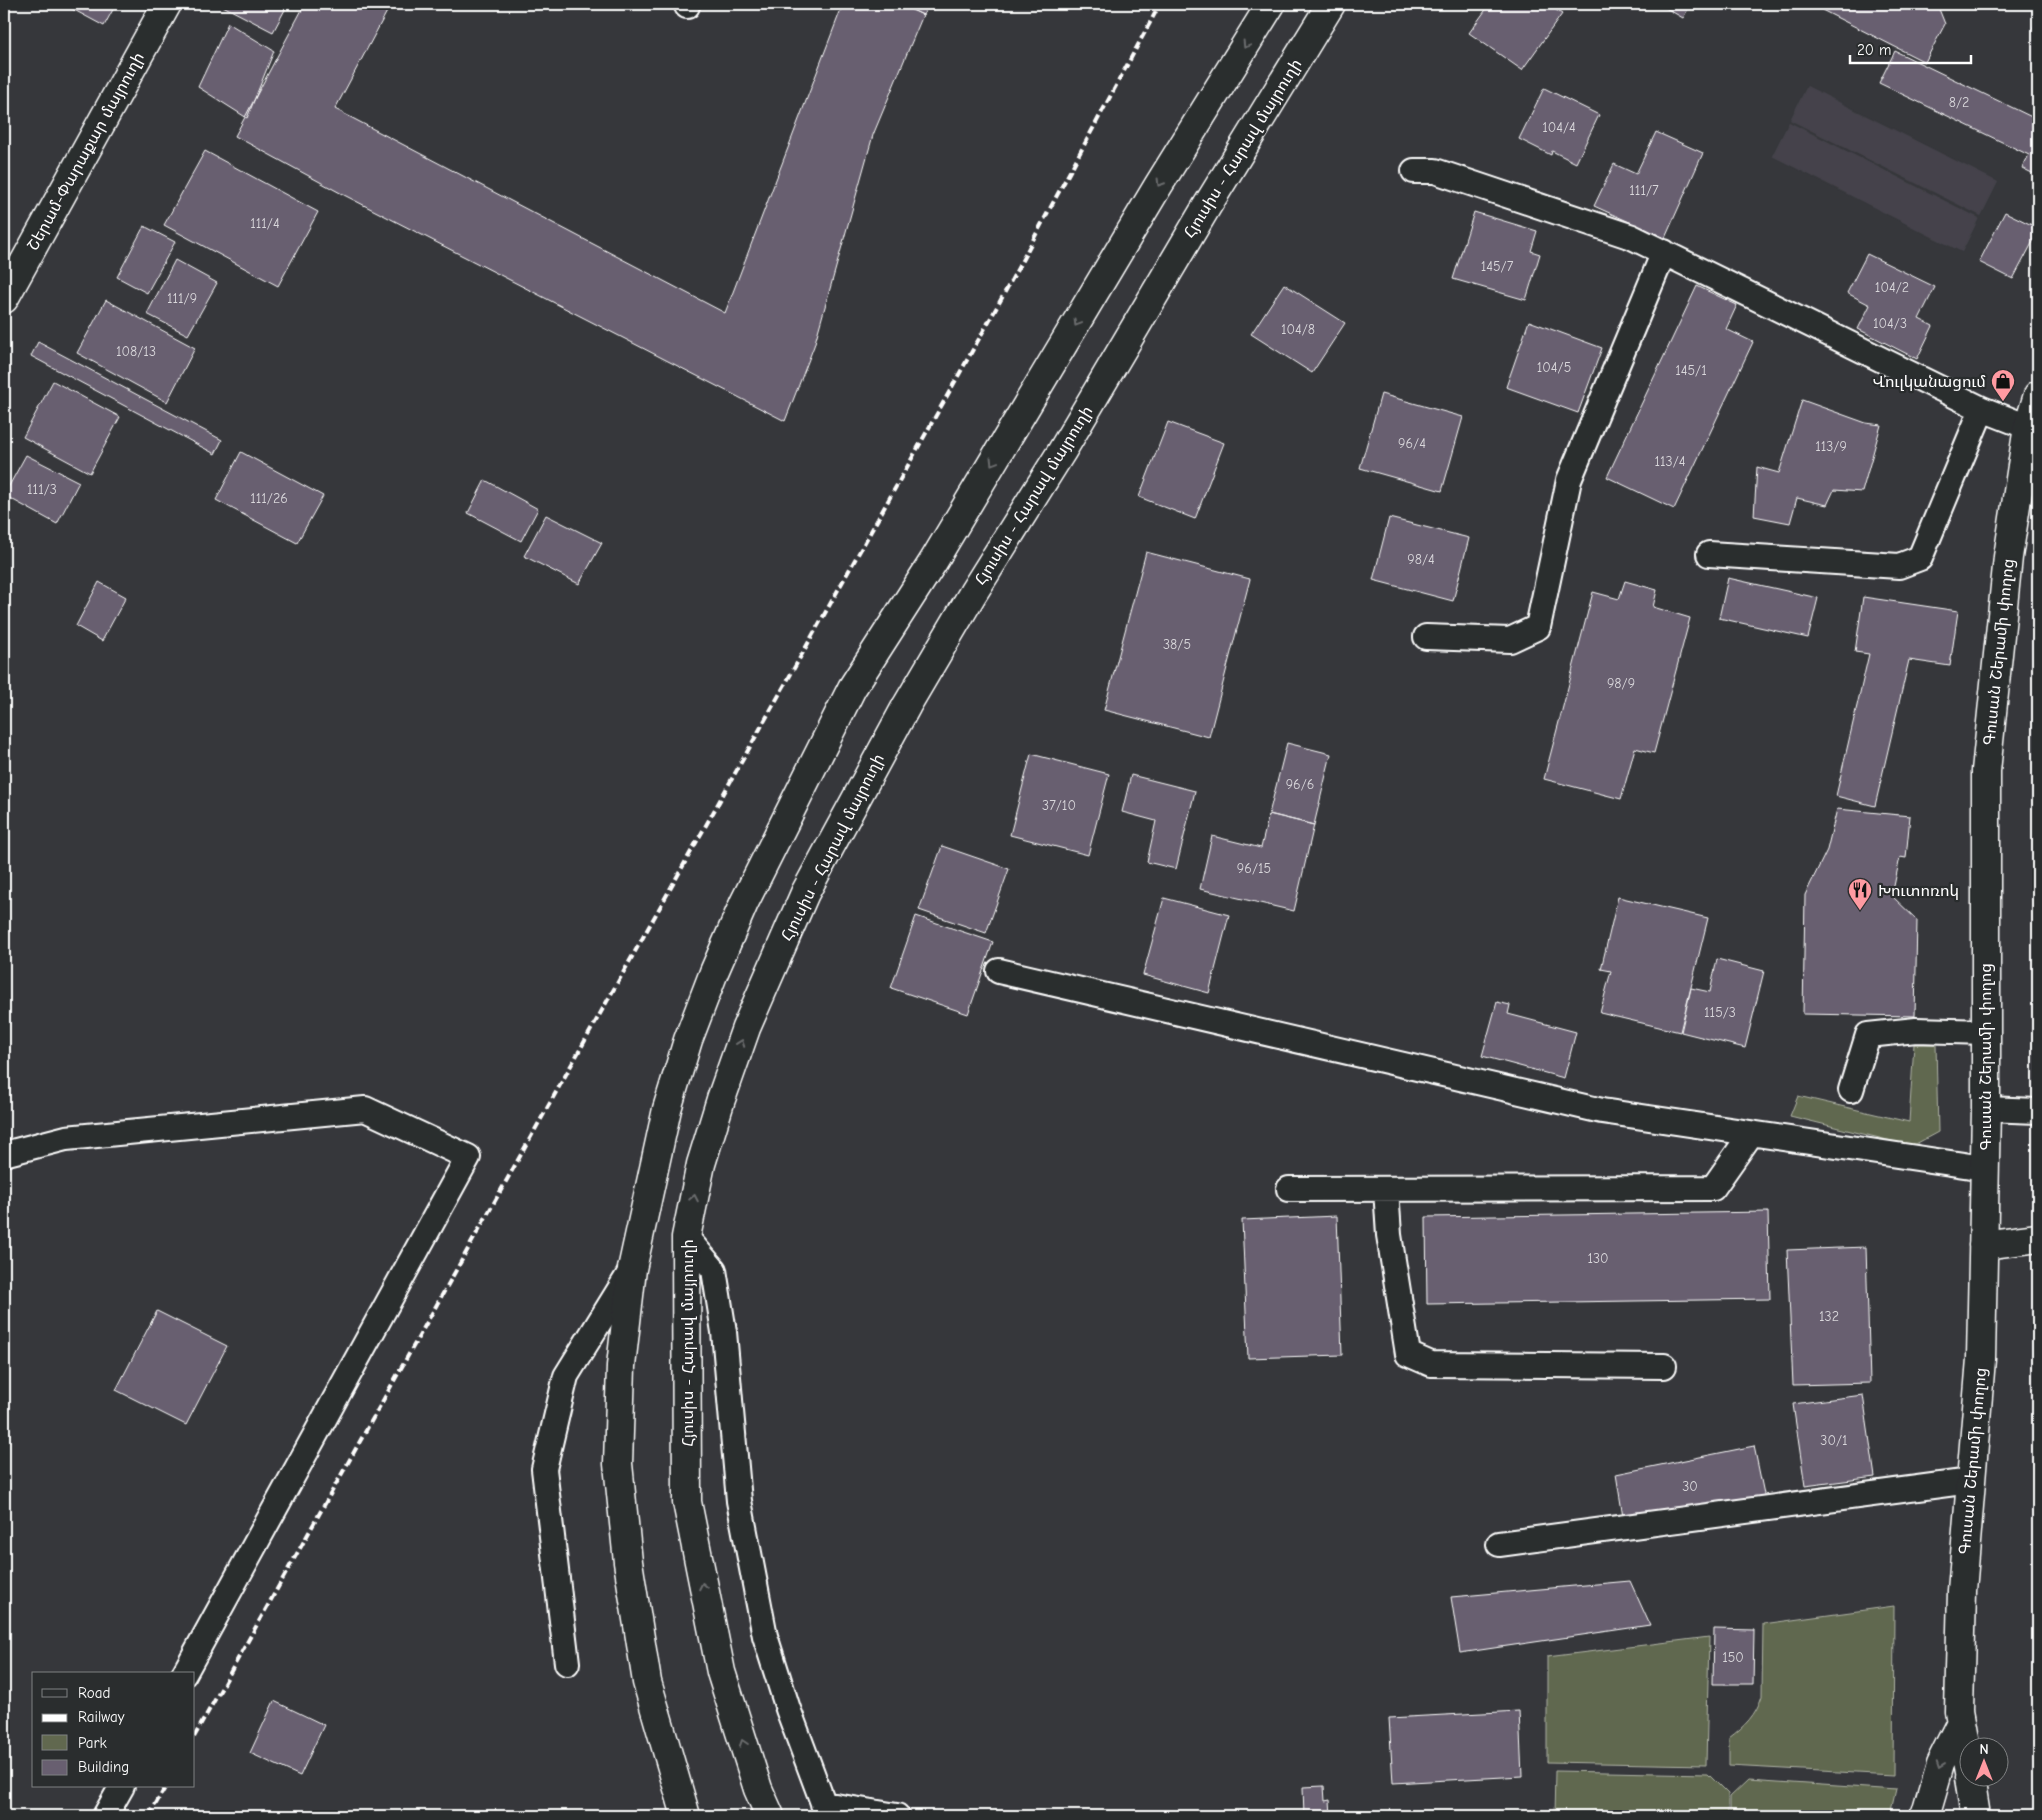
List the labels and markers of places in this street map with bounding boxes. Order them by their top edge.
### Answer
shop icon: Վուլկանացում [1990,368,2016,402]
place label: Վուլկանացում [1872,373,1986,391]
restaurant icon: Խուտոռոկ [1847,877,1873,911]
place label: Խուտոռոկ [1878,882,1959,900]

